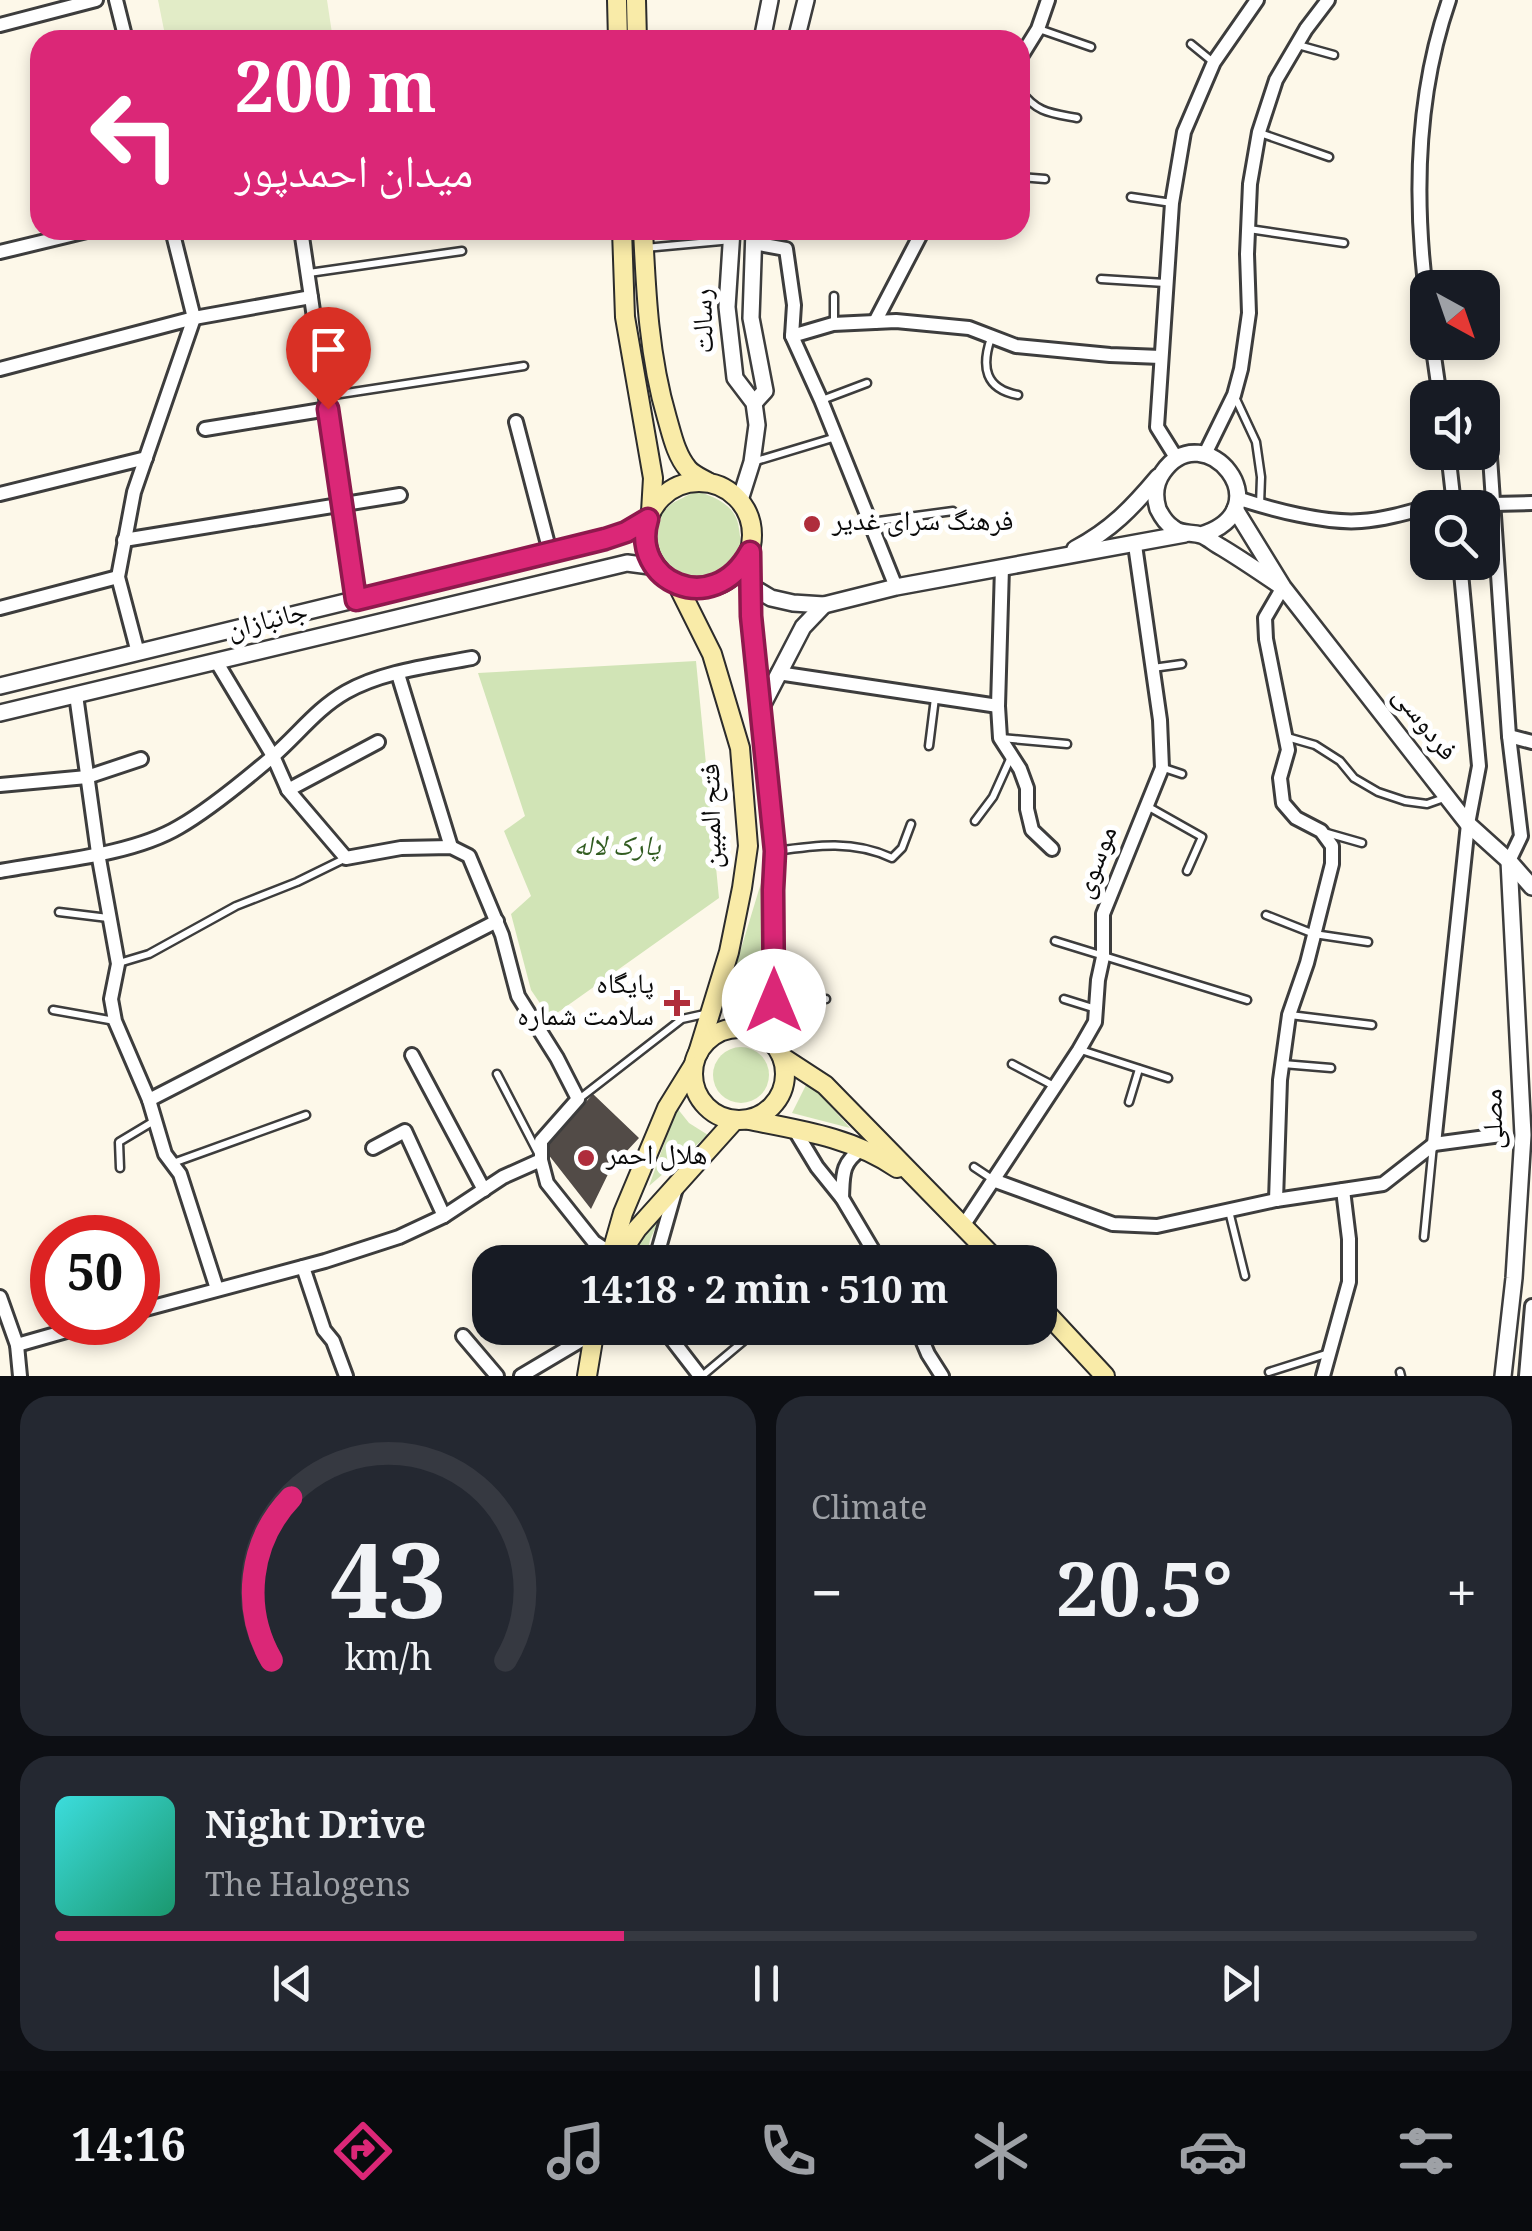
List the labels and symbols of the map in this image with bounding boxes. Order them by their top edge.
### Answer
north arrow [1410,270,1500,360]
street label: رسالت [681,288,731,354]
pin [286,307,371,410]
place label: فرهنگ سرای غدیر [831,500,1014,548]
marker: فرهنگ سرای غدیر [801,513,823,535]
street label: جانبازان [223,590,313,656]
street label: فردوسی [1378,677,1468,773]
street label: فتح المبین [689,763,739,869]
street label: موسوی [1062,820,1134,906]
park label: پارک لاله [574,825,661,873]
position arrow [722,949,826,1053]
place label: پایگاه سلامت شماره [517,963,654,1043]
marker: پایگاه سلامت شماره [664,990,690,1016]
street label: مصلی [1471,1088,1521,1150]
place label: هلال احمر [605,1134,708,1182]
marker: هلال احمر [575,1147,597,1169]
speed limit sign: 50 [30,1215,160,1345]

